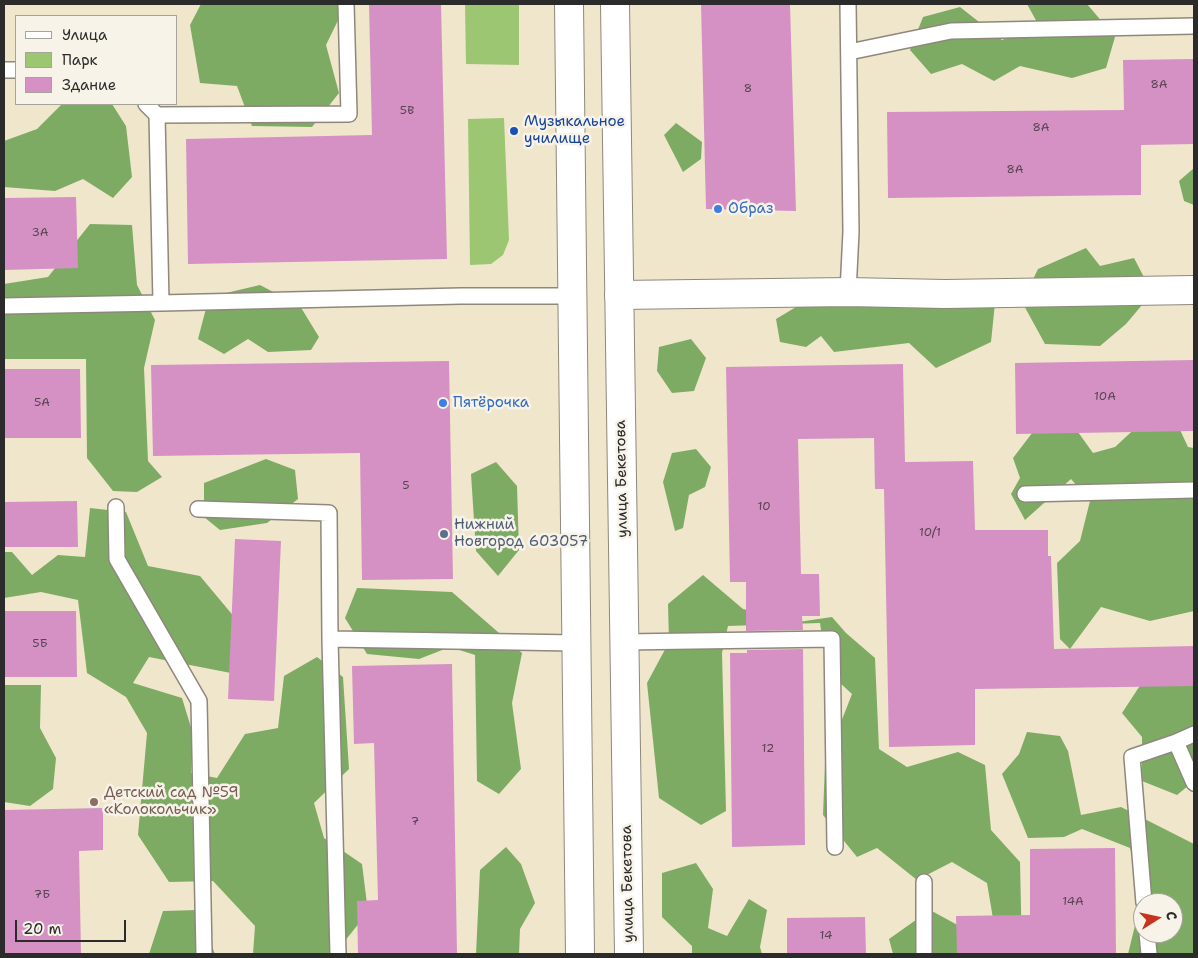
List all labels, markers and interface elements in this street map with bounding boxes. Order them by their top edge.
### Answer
legend [15,15,178,105]
text: Улица [62,25,107,45]
text: Парк [62,50,98,70]
text: Здание [62,75,116,95]
house number: 8А [1150,78,1168,92]
house number: 8 [744,82,752,96]
house number: 5В [400,104,414,118]
place label: Музыкальное училище [524,113,625,148]
house number: 8А [1032,121,1050,135]
marker: Музыкальное училище [508,125,520,137]
house number: 8А [1006,163,1024,177]
place label: Образ [728,200,773,218]
marker: Образ [712,203,724,215]
house number: 3А [31,226,49,240]
house number: 10А [1094,390,1116,404]
place label: Пятёрочка [453,394,529,412]
house number: 5А [34,396,50,410]
marker: Пятёрочка [437,397,449,409]
street label: улица Бекетова [612,420,632,538]
house number: 5 [402,479,410,493]
house number: 10 [757,500,771,514]
place label: Нижний Новгород 603057 [454,516,588,551]
house number: 10/1 [919,526,941,540]
marker: Нижний Новгород 603057 [438,528,450,540]
house number: 5Б [32,637,48,651]
house number: 12 [762,742,774,756]
place label: Детский сад №59 «Колокольчик» [104,784,239,819]
marker: Детский сад №59 «Колокольчик» [88,796,100,808]
house number: 7 [411,815,419,829]
street label: улица Бекетова [618,825,638,943]
house number: 7Б [34,888,50,902]
north arrow [1133,893,1183,943]
house number: 14А [1062,895,1084,909]
scale bar [18,910,129,942]
text: С [1162,910,1181,921]
text: 20 m [23,919,62,939]
house number: 14 [820,929,832,943]

